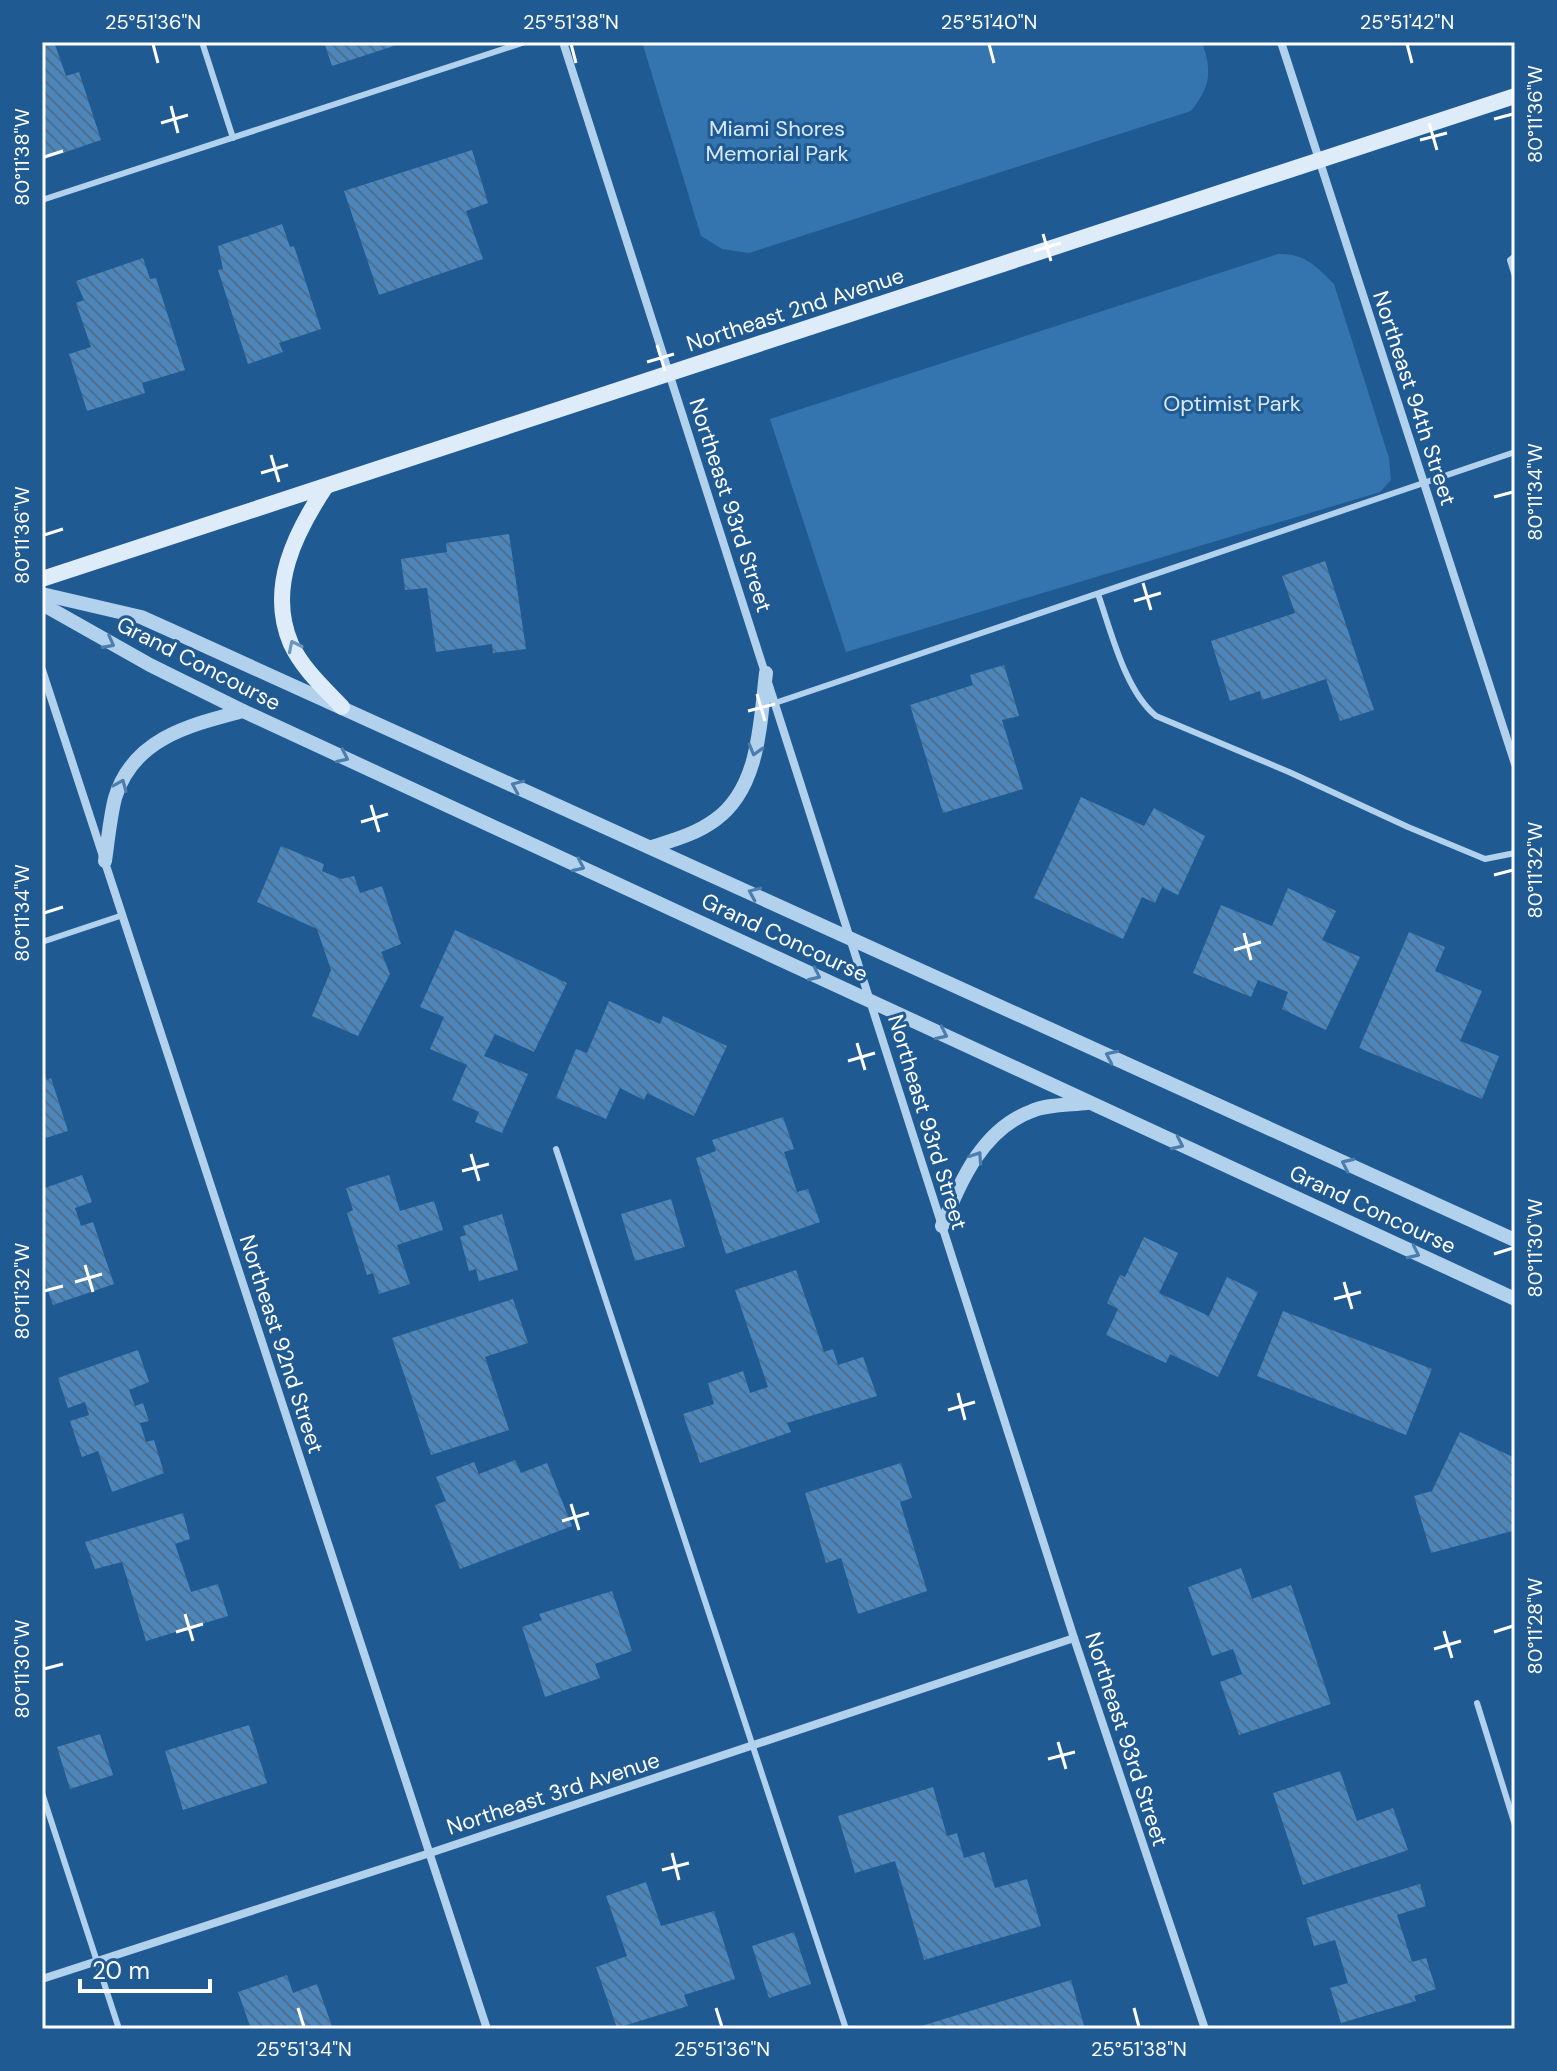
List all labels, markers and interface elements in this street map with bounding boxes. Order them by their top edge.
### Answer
text: 25°51'36"N [105,9,201,35]
text: 25°51'38"N [523,9,619,35]
text: 25°51'40"N [941,9,1037,35]
text: 25°51'42"N [1360,9,1454,35]
text: 80°11'36"W [1522,65,1548,163]
text: 80°11'38"W [9,108,35,206]
park label: Miami Shores Memorial Park [705,114,849,168]
street label: Northeast 2nd Avenue [683,261,908,358]
street label: Northeast 94th Street [1366,287,1463,509]
park label: Optimist Park [1163,389,1301,418]
street label: Northeast 93rd Street [682,394,779,616]
text: 80°11'34"W [1522,443,1548,541]
text: 80°11'36"W [9,486,35,584]
street label: Grand Concourse [112,610,286,717]
one-way arrow [101,633,115,649]
one-way arrow [288,640,304,655]
one-way arrow [748,742,764,756]
one-way arrow [334,747,349,763]
one-way arrow [112,779,128,793]
one-way arrow [511,780,525,796]
text: 80°11'32"W [1522,822,1548,918]
one-way arrow [570,857,585,873]
text: 80°11'34"W [9,864,35,962]
street label: Grand Concourse [697,886,873,989]
one-way arrow [748,887,762,903]
one-way arrow [806,966,821,982]
street label: Northeast 93rd Street [881,1011,974,1233]
one-way arrow [934,1025,948,1041]
one-way arrow [1105,1050,1119,1066]
one-way arrow [1170,1134,1184,1150]
one-way arrow [967,1151,982,1165]
street label: Grand Concourse [1285,1158,1461,1261]
one-way arrow [1341,1158,1356,1174]
text: 80°11'30"W [1522,1198,1548,1298]
street label: Northeast 92nd Street [233,1231,331,1457]
text: 80°11'32"W [9,1243,35,1339]
one-way arrow [1406,1243,1420,1259]
text: 80°11'28"W [1522,1578,1548,1674]
text: 80°11'30"W [9,1619,35,1719]
street label: Northeast 93rd Street [1078,1628,1175,1850]
street label: Northeast 3rd Avenue [443,1745,663,1842]
scale bar [80,1943,210,1993]
text: 20 m [92,1955,150,1986]
text: 25°51'34"N [256,2036,352,2062]
text: 25°51'36"N [674,2036,770,2062]
text: 25°51'38"N [1091,2036,1187,2062]

